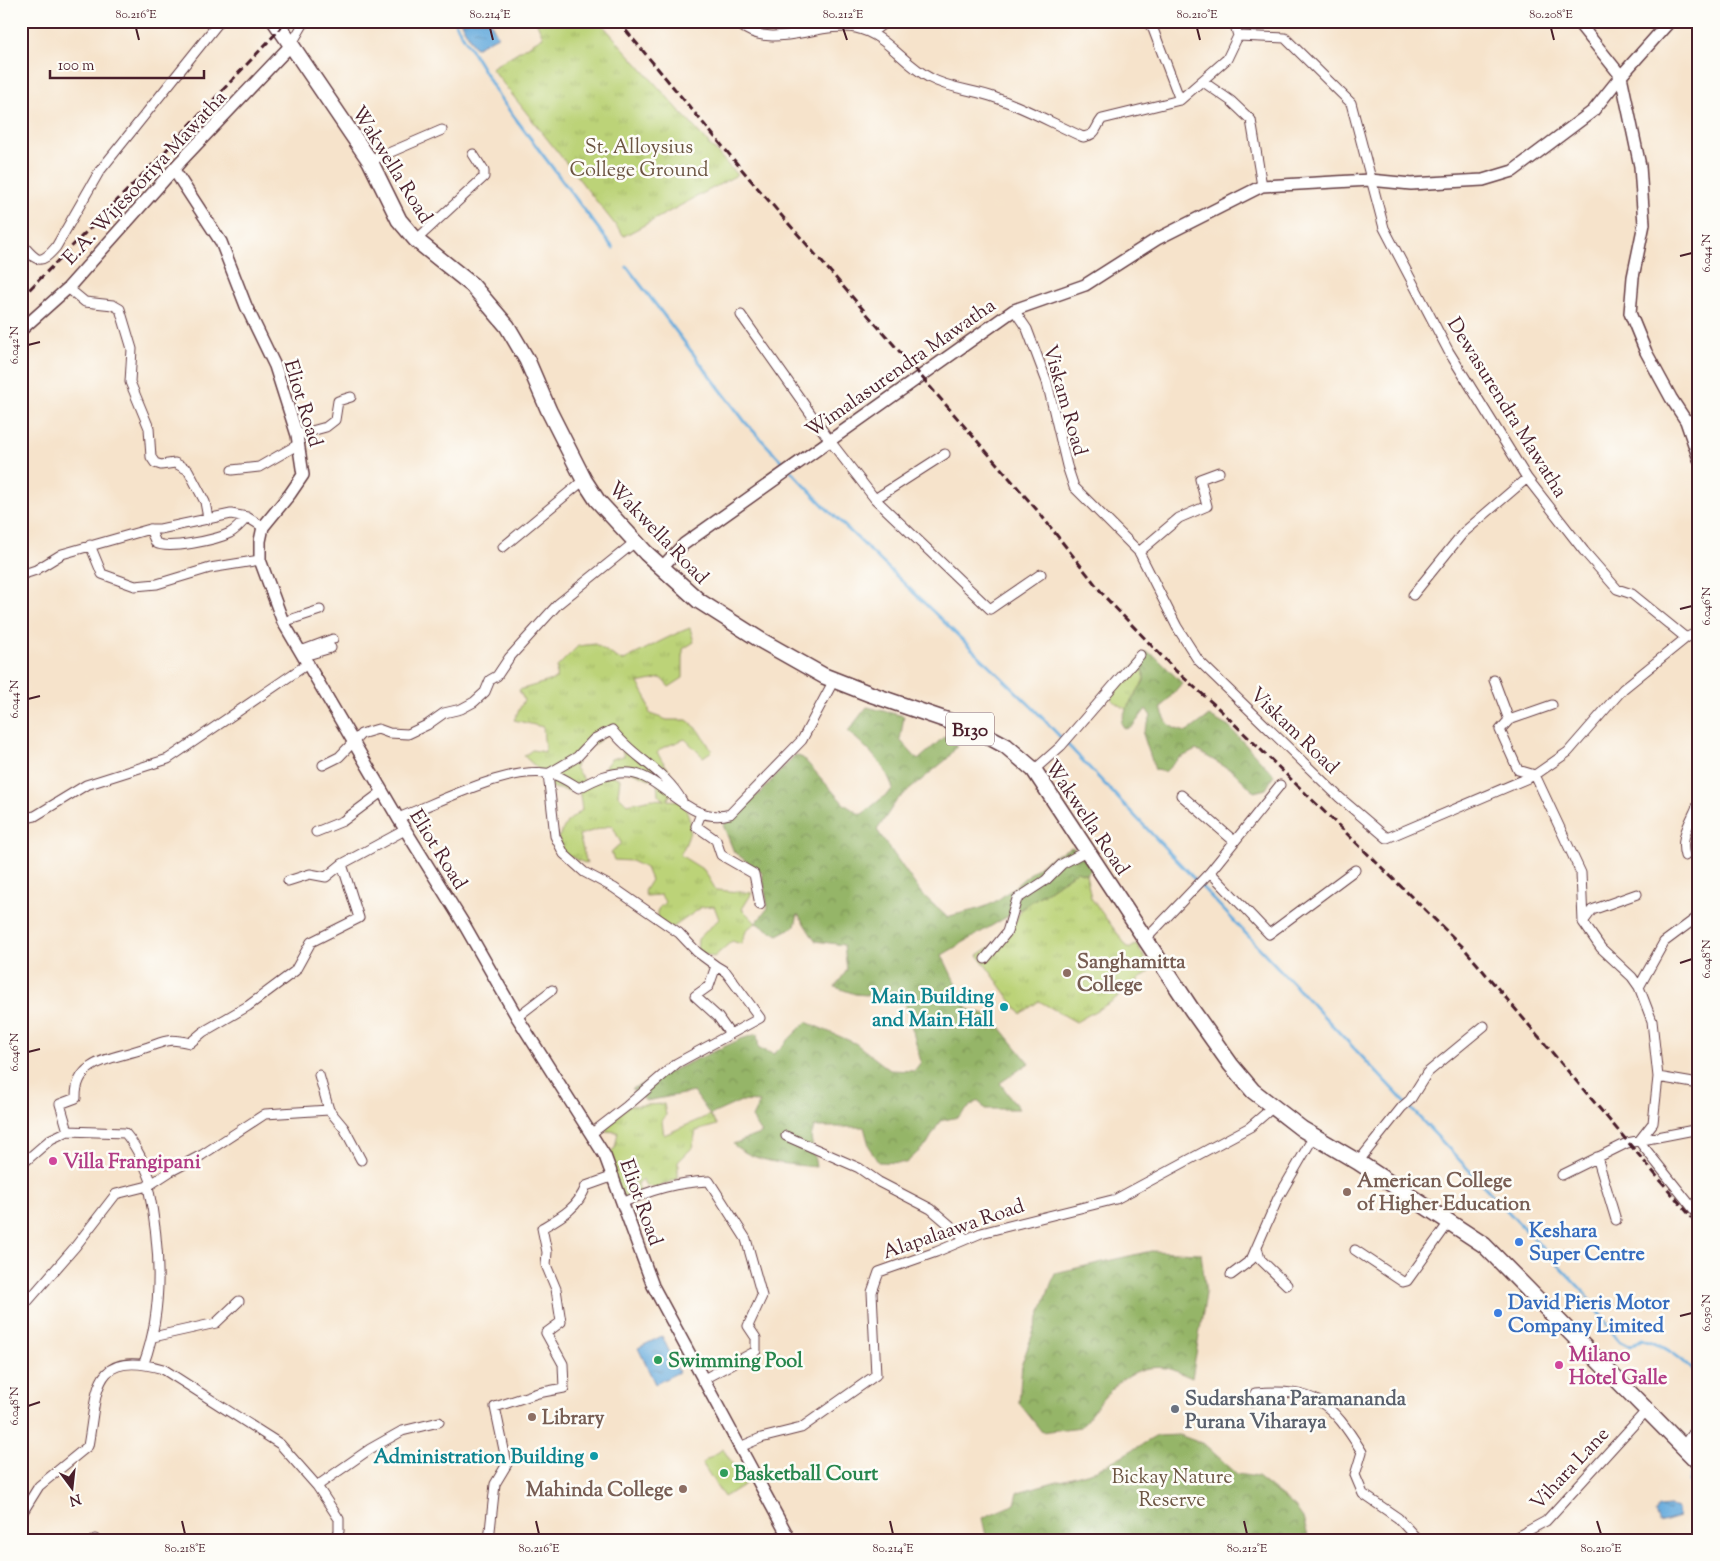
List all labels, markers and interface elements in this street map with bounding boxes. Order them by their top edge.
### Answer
text: 80.216°E [115,6,157,24]
text: 80.214°E [469,6,511,24]
text: 80.212°E [823,6,864,24]
text: 80.210°E [1176,6,1218,24]
text: 80.208°E [1529,6,1573,24]
scale bar [50,48,204,80]
text: 100 m [58,56,95,77]
street label: E.A. Wijesooriya Mawatha [57,85,235,273]
street label: Wakwella Road [343,101,439,230]
park label: St. Alloysius College Ground [569,134,709,186]
text: 6.044°N [1698,233,1716,272]
street label: Wimalasurendra Mawatha [800,292,1002,446]
street label: Dewasurendra Mawatha [1438,312,1573,504]
text: 6.042°N [6,325,24,364]
street label: Viskam Road [1034,342,1093,460]
street label: Eliot Road [275,356,329,451]
street label: Wakwella Road [600,475,714,592]
text: 6.046°N [1698,586,1716,625]
text: 6.044°N [6,679,24,718]
street label: Viskam Road [1242,682,1344,782]
road number: B130 [946,712,994,746]
street label: Wakwella Road [1036,755,1135,882]
street label: Eliot Road [401,804,473,896]
text: 6.048°N [1698,939,1716,978]
place label: Sanghamitta College [1077,949,1186,1001]
marker: Sanghamitta College [1061,967,1073,979]
place label: Main Building and Main Hall [871,984,994,1036]
marker: Main Building and Main Hall [998,1001,1010,1013]
text: 6.046°N [6,1032,24,1071]
place label: Villa Frangipani [63,1149,201,1178]
marker: Villa Frangipani [47,1155,59,1167]
street label: Eliot Road [611,1156,669,1250]
place label: American College of Higher Education [1357,1168,1531,1220]
marker: American College of Higher Education [1341,1186,1353,1198]
street label: Alapalaawa Road [879,1193,1029,1268]
place label: Keshara Super Centre [1529,1218,1645,1270]
marker: Keshara Super Centre [1513,1236,1525,1248]
place label: David Pieris Motor Company Limited [1508,1290,1670,1342]
text: 6.050°N [1698,1294,1716,1332]
marker: David Pieris Motor Company Limited [1492,1307,1504,1319]
place label: Milano Hotel Galle [1569,1342,1667,1394]
place label: Swimming Pool [668,1348,803,1377]
marker: Swimming Pool [652,1354,664,1366]
marker: Milano Hotel Galle [1553,1359,1565,1371]
text: 6.048°N [6,1386,24,1425]
place label: Sudarshana Paramananda Purana Viharaya [1185,1386,1407,1438]
marker: Sudarshana Paramananda Purana Viharaya [1169,1403,1181,1415]
place label: Library [542,1405,604,1434]
marker: Library [526,1411,538,1423]
street label: Vihara Lane [1525,1422,1617,1518]
place label: Administration Building [374,1444,584,1473]
marker: Administration Building [588,1450,600,1462]
place label: Basketball Court [734,1461,878,1490]
north arrow [48,1464,98,1514]
park label: Bickay Nature Reserve [1111,1464,1233,1516]
marker: Basketball Court [718,1467,730,1479]
place label: Mahinda College [526,1477,673,1506]
marker: Mahinda College [677,1483,689,1495]
text: N [67,1488,83,1510]
text: 80.218°E [164,1540,206,1558]
text: 80.216°E [518,1540,560,1558]
text: 80.214°E [872,1540,914,1558]
text: 80.212°E [1227,1540,1268,1558]
text: 80.210°E [1580,1540,1622,1558]

